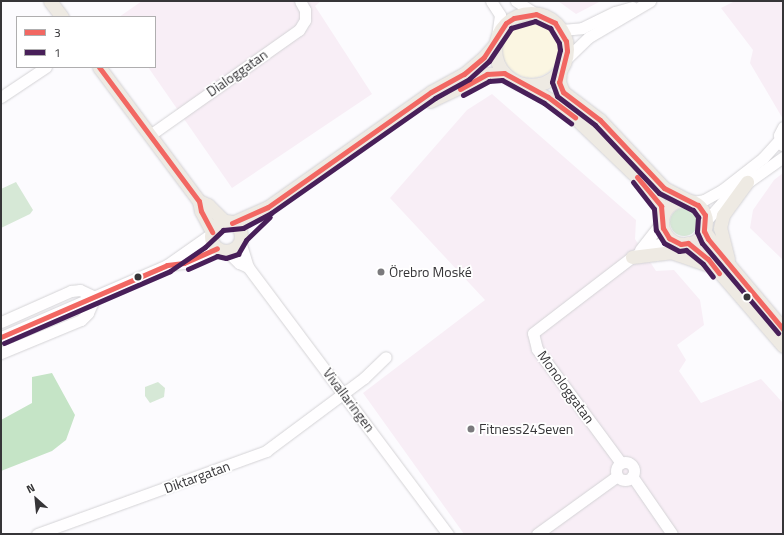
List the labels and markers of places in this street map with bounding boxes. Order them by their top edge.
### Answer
place label: Örebro Moské [389,264,472,280]
marker: Örebro Moské [376,267,386,277]
unlabelled marker [133,272,143,282]
unlabelled marker [742,292,752,302]
place label: Fitness24Seven [479,421,573,437]
marker: Fitness24Seven [466,424,476,434]

